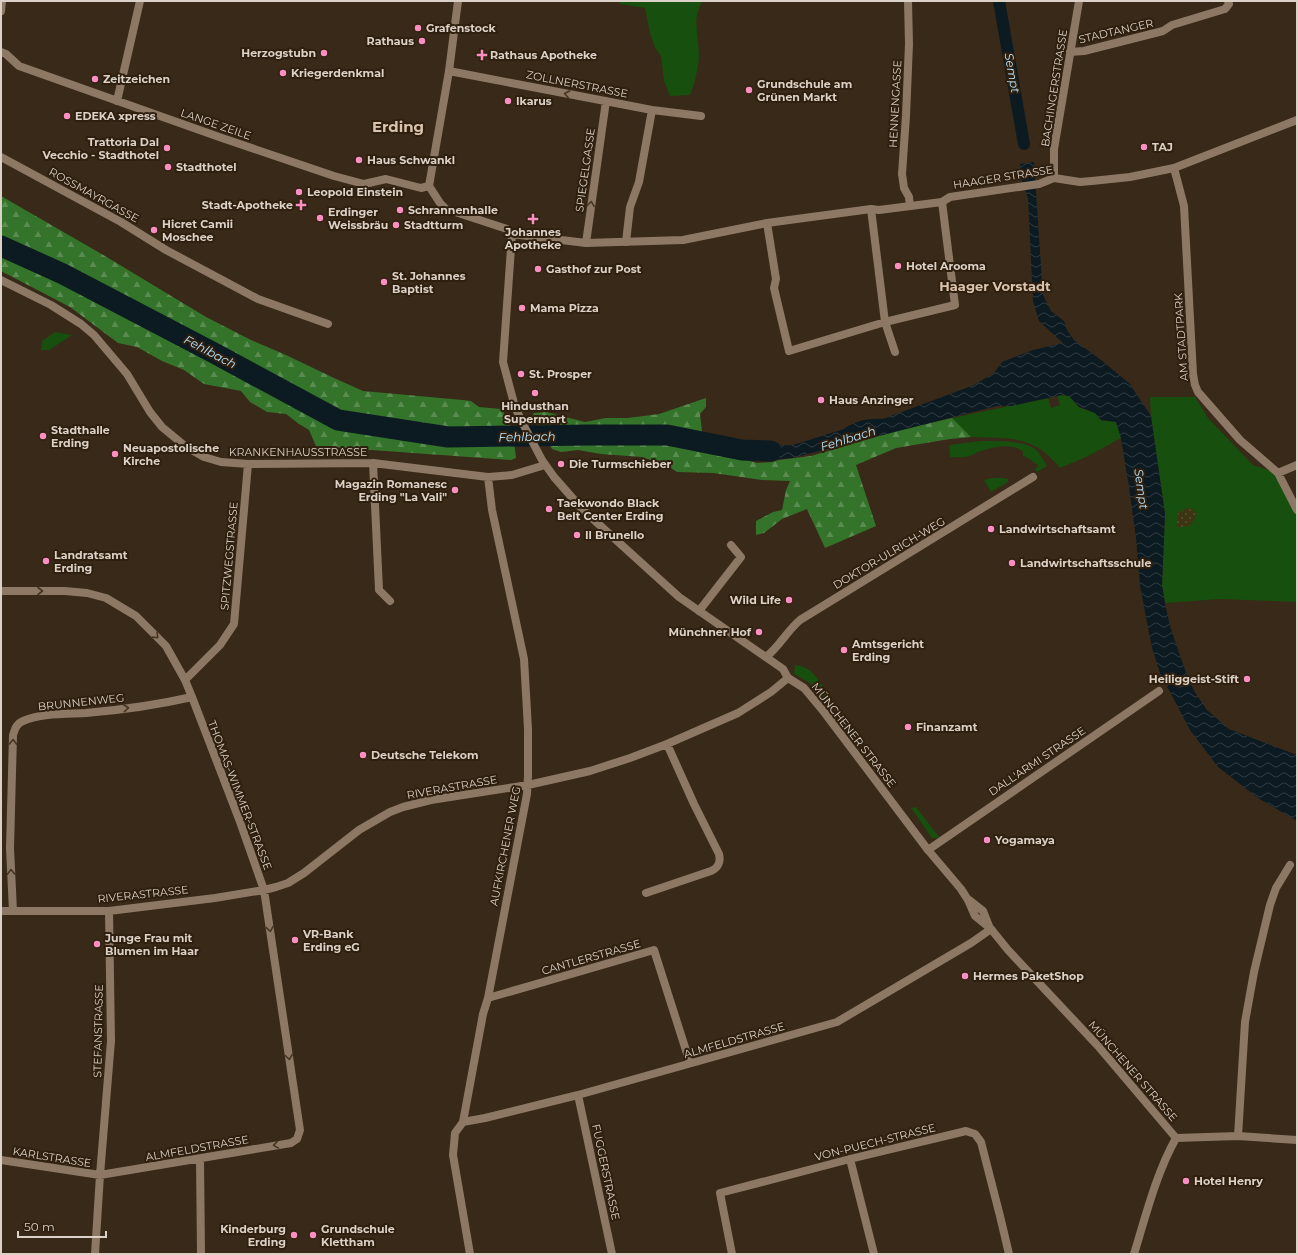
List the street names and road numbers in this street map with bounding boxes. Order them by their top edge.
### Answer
street label: STADTANGER [1077,16,1155,46]
street label: BACHINGERSTRASSE [1038,28,1070,148]
street label: HENNENGASSE [886,60,904,148]
street label: ZOLLNERSTRASSE [525,67,629,101]
street label: LANGE ZEILE [179,105,253,143]
street label: SPIEGELGASSE [572,127,598,213]
street label: HAAGER STRASSE [952,162,1054,192]
street label: ROSSMAYRGASSE [47,164,141,226]
street label: AM STADTPARK [1171,292,1191,381]
street label: KRANKENHAUSSTRASSE [229,445,367,459]
street label: SPITZWEGSTRASSE [217,501,241,611]
street label: DOKTOR-ULRICH-WEG [830,514,948,592]
street label: MÜNCHENER STRASSE [809,680,899,790]
street label: BRUNNENWEG [37,690,125,714]
street label: THOMAS-WIMMER-STRASSE [205,718,275,872]
street label: DALL'ARMI STRASSE [986,723,1088,799]
street label: RIVERASTRASSE [406,772,498,802]
street label: AUFKIRCHENER WEG [487,785,523,907]
street label: RIVERASTRASSE [97,882,189,906]
street label: CANTLERSTRASSE [540,936,642,978]
street label: STEFANSTRASSE [90,984,106,1078]
street label: MÜNCHENER STRASSE [1085,1018,1181,1124]
street label: ALMFELDSTRASSE [682,1019,786,1061]
street label: VON-PUECH-STRASSE [813,1120,937,1164]
street label: FUGGERSTRASSE [589,1123,623,1221]
street label: ALMFELDSTRASSE [144,1132,250,1164]
street label: KARLSTRASSE [12,1144,92,1170]

